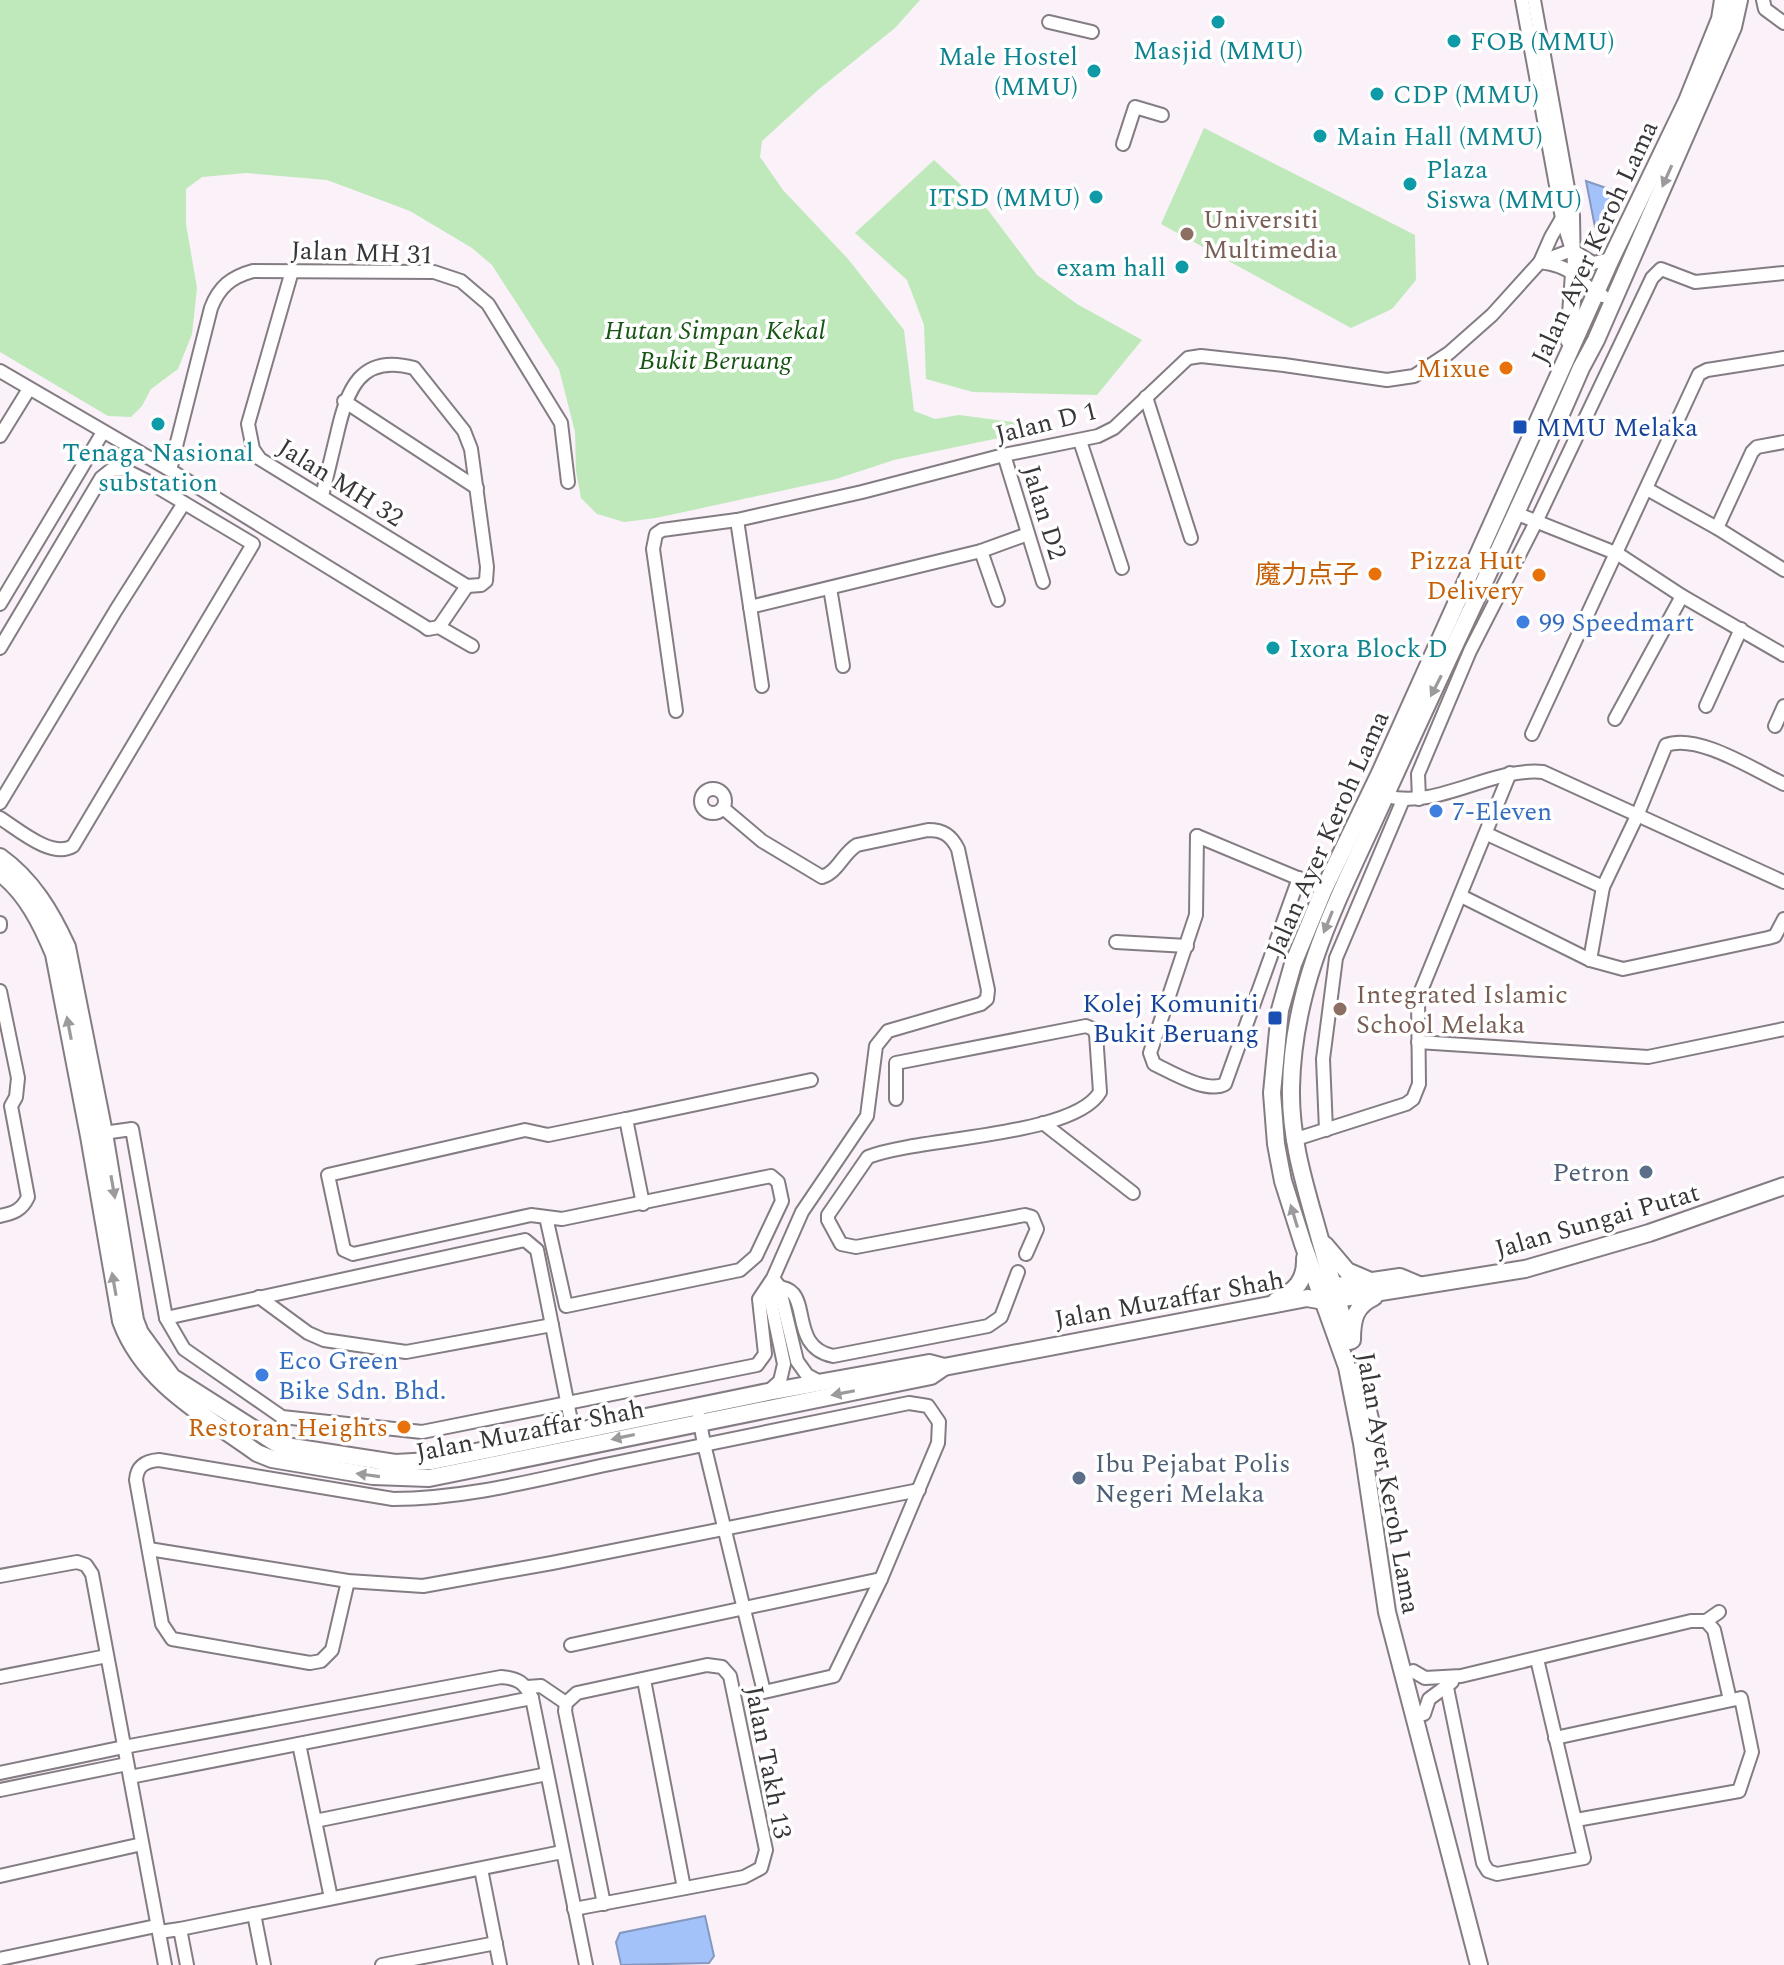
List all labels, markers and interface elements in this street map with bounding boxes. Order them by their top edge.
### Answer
marker: Masjid (MMU) [1209,13,1227,31]
place label: FOB (MMU) [1470,22,1614,62]
place label: Masjid (MMU) [1133,31,1303,71]
marker: FOB (MMU) [1445,32,1463,50]
place label: Male Hostel (MMU) [938,37,1078,107]
marker: Male Hostel (MMU) [1085,62,1103,80]
place label: CDP (MMU) [1393,75,1539,115]
marker: CDP (MMU) [1368,85,1386,103]
street label: Jalan Ayer Keroh Lama [1521,114,1669,371]
place label: Main Hall (MMU) [1336,117,1543,157]
marker: Main Hall (MMU) [1311,127,1329,145]
place label: Plaza Siswa (MMU) [1426,150,1582,220]
one-way arrow [1661,164,1674,187]
marker: Plaza Siswa (MMU) [1401,175,1419,193]
place label: ITSD (MMU) [928,178,1080,218]
marker: ITSD (MMU) [1087,188,1105,206]
place label: Universiti Multimedia [1203,200,1338,270]
marker: Universiti Multimedia [1178,225,1196,243]
street label: Jalan MH 31 [290,231,434,275]
place label: exam hall [1056,248,1166,288]
marker: exam hall [1173,258,1191,276]
park label: Hutan Simpan Kekal Bukit Beruang [605,311,826,381]
place label: Mixue [1417,349,1490,389]
marker: Mixue [1497,359,1515,377]
street label: Jalan D 1 [991,391,1101,455]
place label: MMU Melaka [1536,408,1698,448]
marker: Tenaga Nasional substation [149,415,167,433]
marker: MMU Melaka [1511,418,1529,436]
street label: Jalan MH 32 [269,428,411,538]
place label: Tenaga Nasional substation [62,433,254,503]
street label: Jalan D2 [1011,460,1077,565]
place label: Pizza Hut Delivery [1409,541,1525,611]
place label: 魔力点子 [1255,555,1359,595]
marker: 魔力点子 [1366,565,1384,583]
marker: Pizza Hut Delivery [1530,566,1548,584]
place label: 99 Speedmart [1539,603,1694,643]
marker: 99 Speedmart [1514,613,1532,631]
place label: Ixora Block D [1289,629,1448,669]
marker: Ixora Block D [1264,639,1282,657]
one-way arrow [1429,674,1443,697]
street label: Jalan Ayer Keroh Lama [1256,704,1400,963]
place label: 7-Eleven [1452,792,1552,832]
marker: 7-Eleven [1427,802,1445,820]
one-way arrow [1321,910,1334,934]
place label: Integrated Islamic School Melaka [1356,975,1568,1045]
place label: Kolej Komuniti Bukit Beruang [1082,984,1259,1054]
marker: Integrated Islamic School Melaka [1331,1000,1349,1018]
marker: Kolej Komuniti Bukit Beruang [1266,1009,1284,1027]
one-way arrow [63,1016,75,1041]
place label: Petron [1552,1153,1630,1193]
marker: Petron [1637,1163,1655,1181]
street label: Jalan Sungai Putat [1490,1173,1704,1269]
one-way arrow [107,1174,119,1199]
one-way arrow [1287,1203,1300,1227]
street label: Jalan Muzaffar Shah [1051,1260,1287,1340]
one-way arrow [108,1272,120,1297]
place label: Eco Green Bike Sdn. Bhd. [278,1341,446,1411]
street label: Jalan Ayer Keroh Lama [1345,1349,1431,1617]
marker: Eco Green Bike Sdn. Bhd. [253,1366,271,1384]
one-way arrow [830,1387,855,1399]
street label: Jalan Muzaffar Shah [412,1389,648,1473]
place label: Restoran Heights [188,1408,388,1448]
marker: Restoran Heights [395,1418,413,1436]
one-way arrow [611,1431,636,1444]
place label: Ibu Pejabat Polis Negeri Melaka [1095,1444,1290,1514]
one-way arrow [355,1468,380,1481]
marker: Ibu Pejabat Polis Negeri Melaka [1070,1469,1088,1487]
street label: Jalan Takh 13 [734,1682,802,1842]

